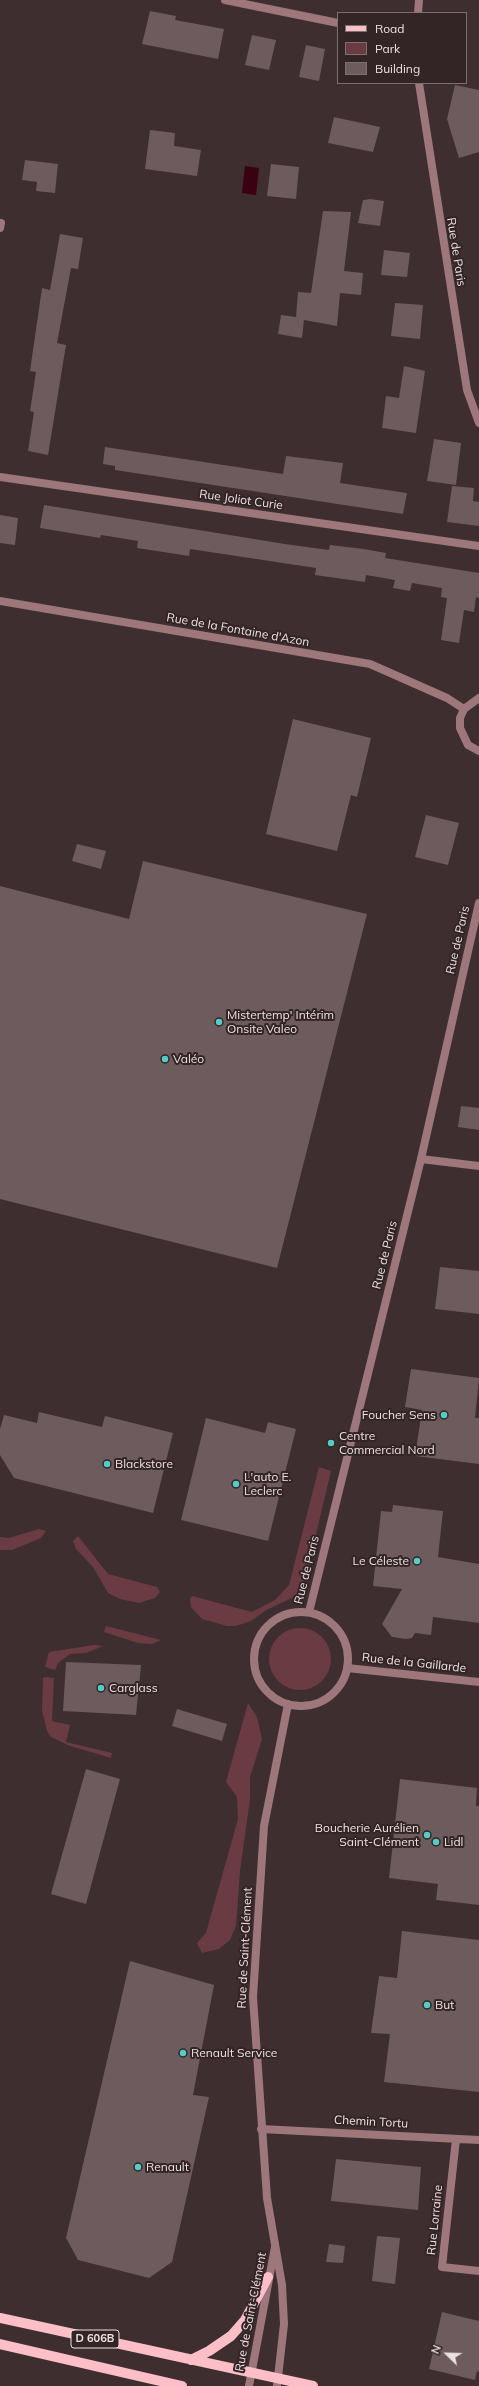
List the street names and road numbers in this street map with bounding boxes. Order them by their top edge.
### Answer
street label: Rue de Paris [443,216,469,288]
street label: Rue Joliot Curie [198,487,284,513]
street label: Rue de la Fontaine d'Azon [165,610,311,650]
street label: Rue de Paris [443,904,473,976]
street label: Rue de Paris [370,1219,400,1291]
street label: Rue de Paris [292,1534,322,1606]
street label: Rue de la Gaillarde [361,1650,467,1676]
street label: Rue de Saint-Clément [235,1887,255,2009]
street label: Chemin Tortu [334,2113,408,2131]
street label: Rue Lorraine [424,2184,446,2256]
street label: Rue de Saint-Clément [232,2251,270,2373]
road number: D 606B [71,2330,119,2348]

